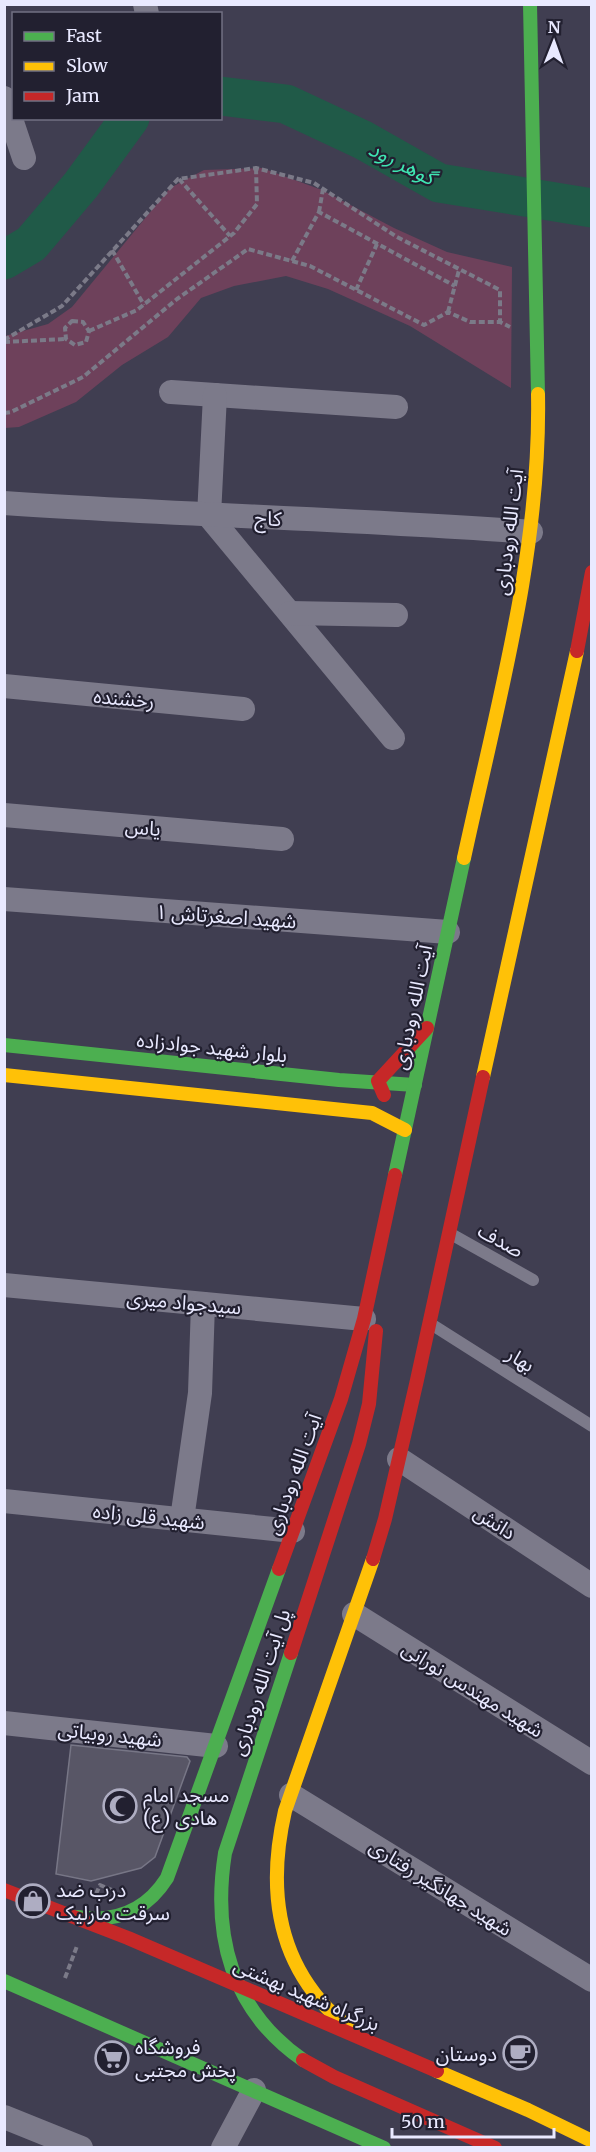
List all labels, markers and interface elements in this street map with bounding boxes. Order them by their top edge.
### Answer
legend [12,12,222,120]
north arrow [524,12,584,72]
text: N [548,17,561,37]
text: Fast [66,24,102,47]
text: Slow [66,54,109,77]
text: Jam [65,84,100,107]
water label: گوهر رود [364,135,443,193]
street label: آیت الله رودباری [488,466,528,597]
street label: کاج [254,505,283,534]
street label: رخشنده [93,683,155,713]
street label: یاس [124,813,162,841]
street label: شهید اصغرتاش ۱ [155,899,297,933]
street label: آیت الله رودباری [387,941,438,1072]
street label: بلوار شهید جوادزاده [136,1027,288,1067]
street label: صدف [474,1217,528,1263]
street label: سیدجواد میری [126,1285,242,1319]
street label: بهار [501,1340,540,1377]
street label: آیت الله رودباری [259,1409,327,1538]
street label: شهید قلی زاده [92,1498,206,1534]
street label: دانش [469,1499,521,1545]
street label: پل آیت الله رودباری [225,1606,297,1759]
street label: شهید مهندس نورانی [398,1635,548,1743]
street label: شهید روبیاتی [57,1716,163,1752]
place label: مسجد امام هادی (ع) [143,1782,229,1833]
mosque icon: مسجد امام هادی (ع) [102,1788,138,1824]
street label: شهید جهانگیر رفتاری [365,1833,517,1941]
place label: درب ضد سرقت مارلیک [56,1877,170,1925]
shop icon: درب ضد سرقت مارلیک [15,1883,51,1919]
street label: بزرگراه شهید بهشتی [230,1952,384,2036]
place label: فروشگاه پخش مجتبی [135,2034,236,2083]
cafe icon: دوستان [502,2035,538,2071]
supermarket icon: فروشگاه پخش مجتبی [94,2040,130,2076]
place label: دوستان [436,2041,497,2066]
scale bar [392,2101,554,2139]
text: 50 m [401,2110,445,2133]

